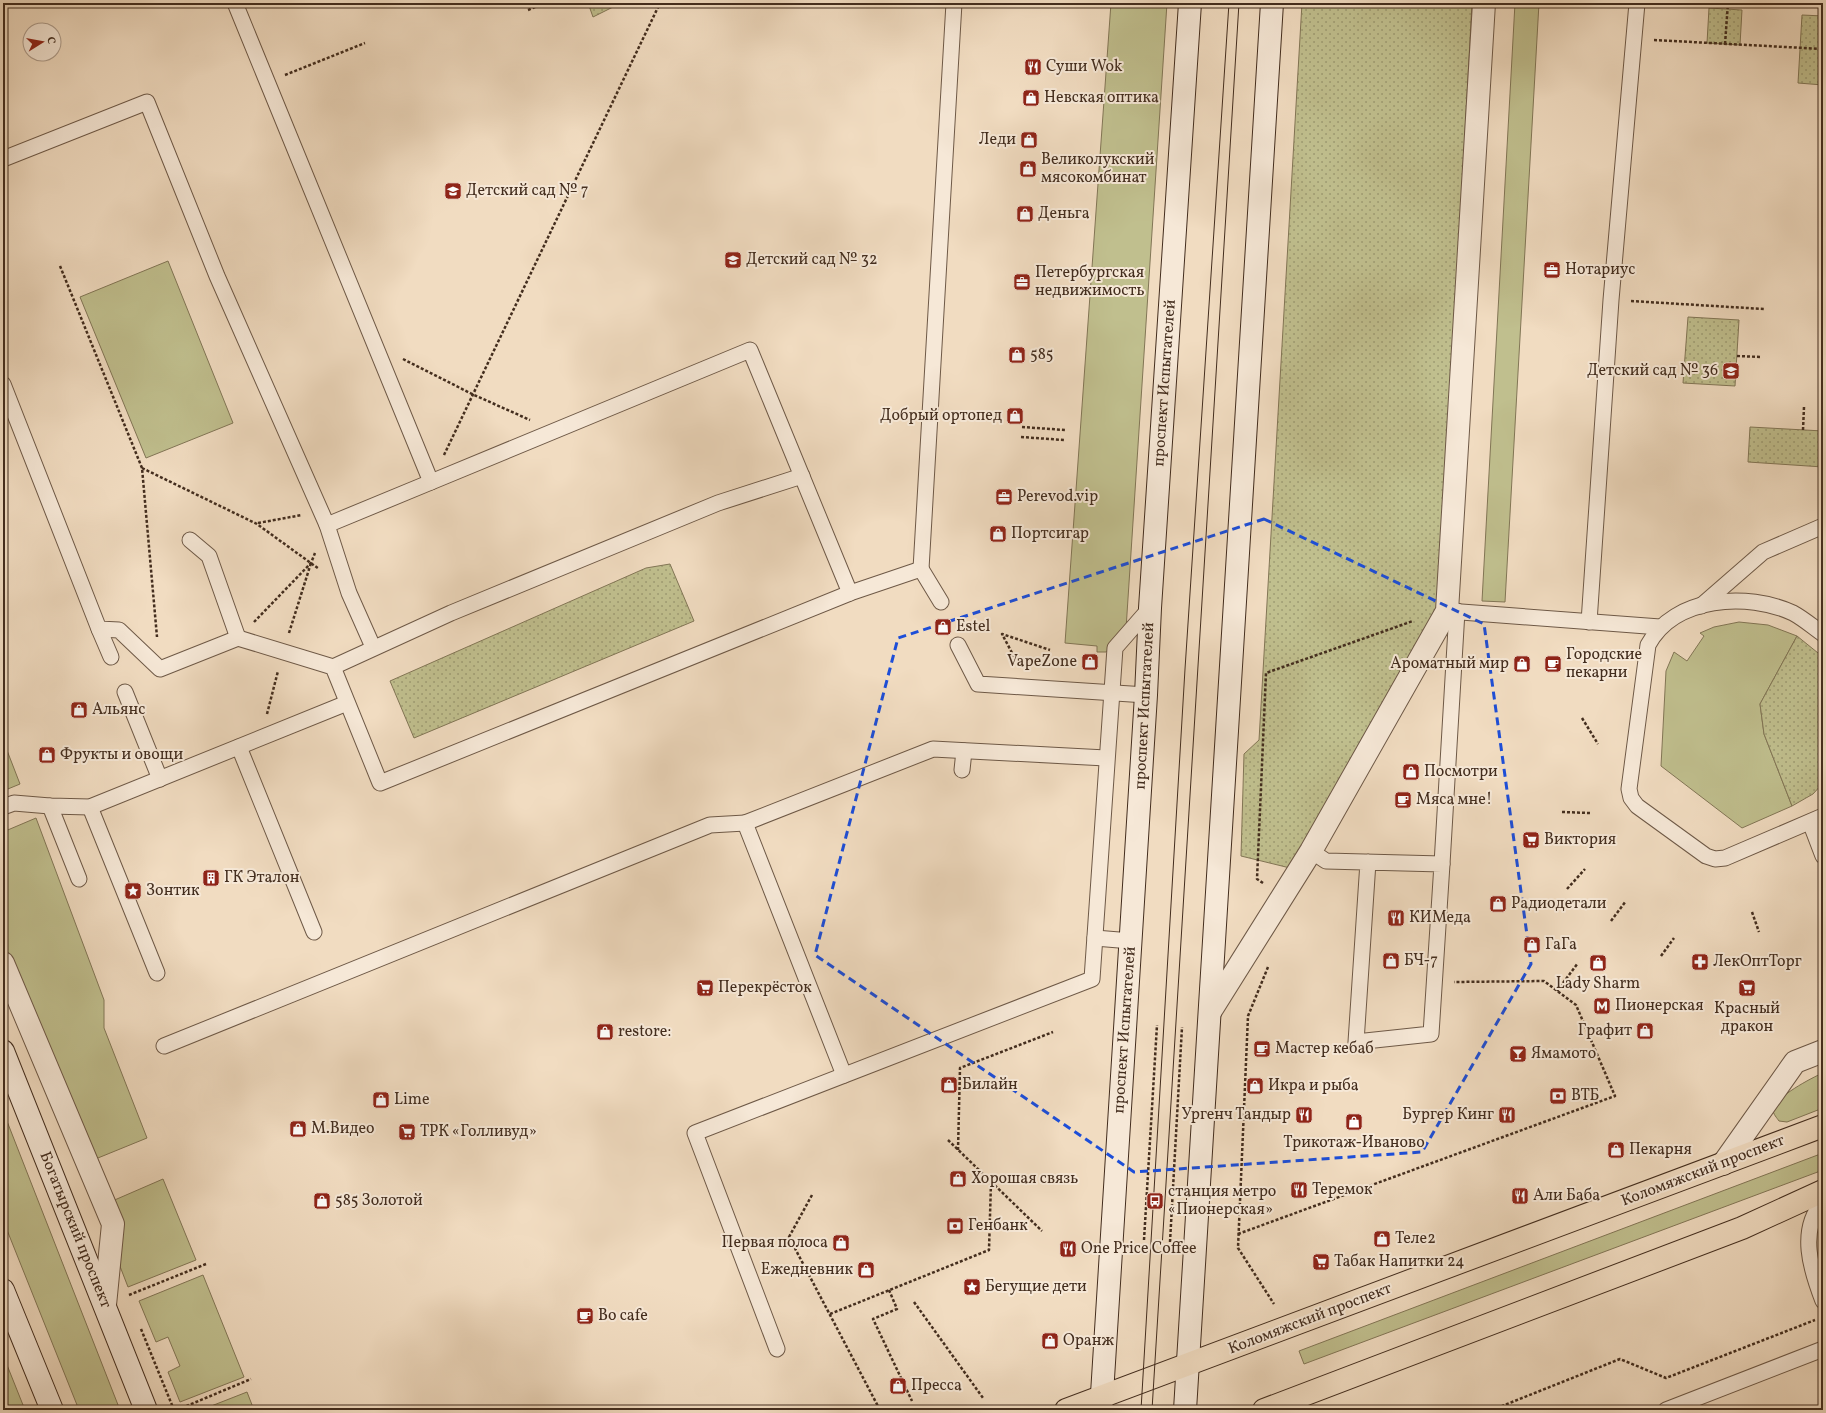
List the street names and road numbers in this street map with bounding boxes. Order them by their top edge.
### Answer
street label: проспект Испытателей [1148,298,1182,467]
street label: проспект Испытателей [1130,622,1160,790]
street label: проспект Испытателей [1108,945,1142,1114]
street label: Коломяжский проспект [1618,1130,1788,1212]
street label: Богатырский проспект [34,1148,116,1312]
street label: Коломяжский проспект [1225,1278,1395,1360]

